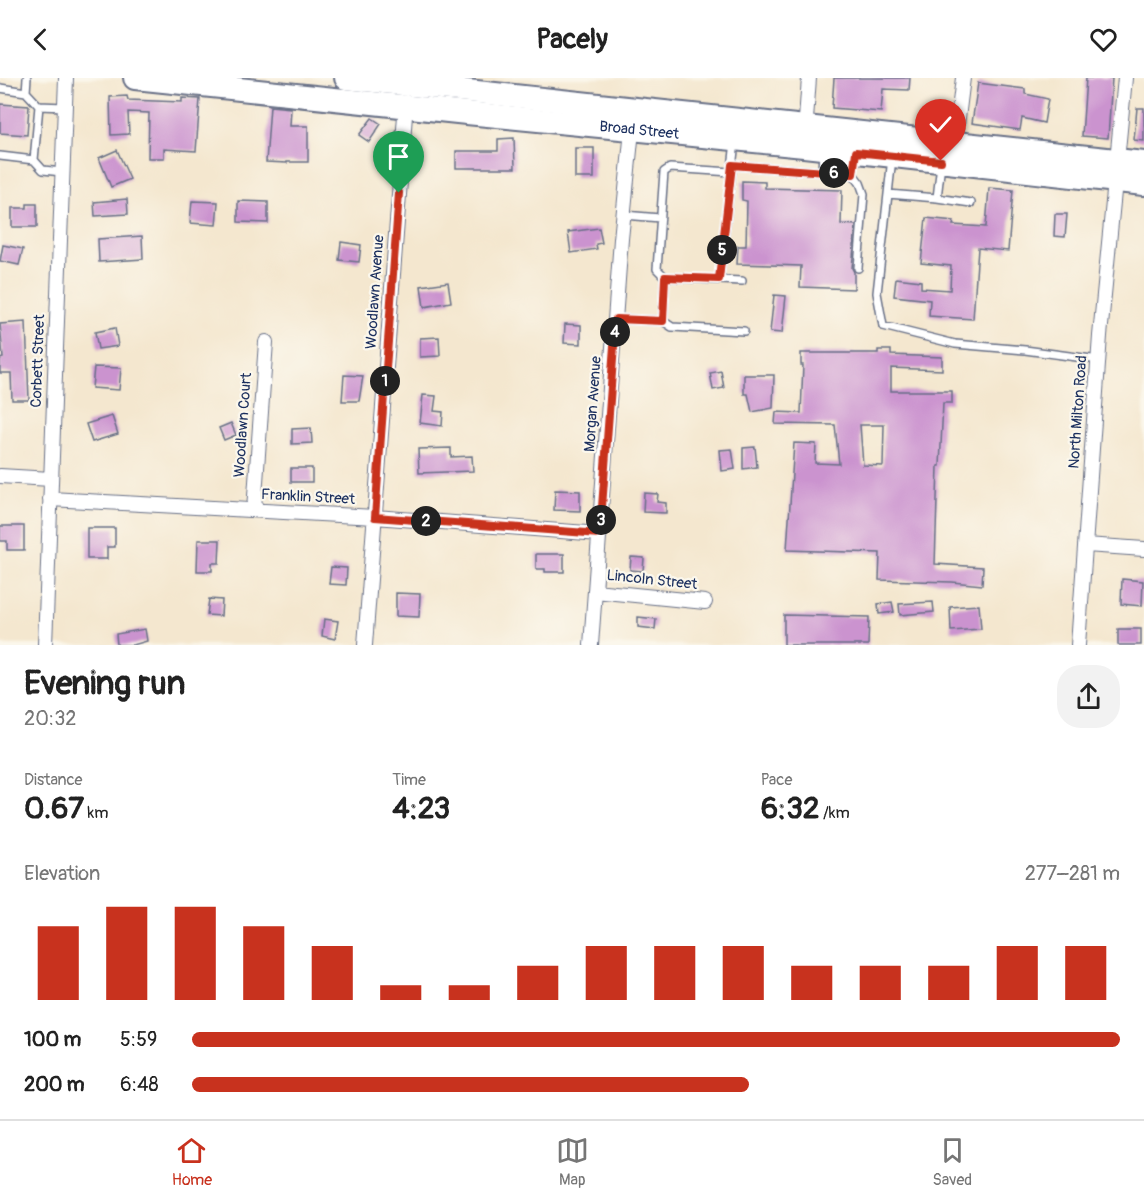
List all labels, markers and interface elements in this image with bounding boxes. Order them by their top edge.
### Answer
icon: back [24,23,57,56]
text: Pacely [536,23,608,56]
icon: heart [1087,23,1120,56]
pin [915,99,966,161]
icon: check [924,108,957,141]
street label: Broad Street [599,117,681,143]
pin [373,131,424,193]
icon: arrive [382,140,415,173]
pin: 6 [819,158,849,188]
text: 6 [829,163,839,183]
street label: Woodlawn Avenue [362,233,389,350]
pin: 5 [707,235,737,265]
text: 5 [718,240,726,260]
street label: Corbett Street [27,313,49,408]
pin: 4 [600,317,630,347]
text: 4 [610,322,620,342]
street label: Morgan Avenue [580,355,606,453]
street label: North Milton Road [1065,355,1091,469]
pin: 1 [370,366,400,396]
street label: Woodlawn Court [230,371,256,478]
text: 1 [382,371,388,391]
street label: Franklin Street [260,485,356,509]
pin: 3 [586,505,616,535]
pin: 2 [411,506,441,536]
text: 3 [597,510,605,530]
text: 2 [422,511,430,531]
street label: Lincoln Street [606,566,699,594]
text: Evening run [24,663,185,704]
button: share [1057,665,1120,728]
text: 20:32 [24,706,77,731]
text: Distance [24,770,83,790]
text: Time [392,770,426,790]
text: Pace [761,770,792,790]
text: 0.67 [24,790,84,827]
text: 4:23 [392,790,450,827]
text: 6:32 [761,790,820,827]
text: km [84,803,108,823]
text: /km [820,803,850,823]
text: Elevation [24,861,100,886]
text: 277–281 m [1025,861,1120,886]
text: 100 m [24,1027,81,1052]
text: 5:59 [120,1027,157,1052]
text: 200 m [24,1072,85,1097]
text: 6:48 [120,1072,159,1097]
tab: Home [172,1134,212,1190]
tab: Map [556,1134,589,1190]
tab: Saved [932,1134,972,1190]

